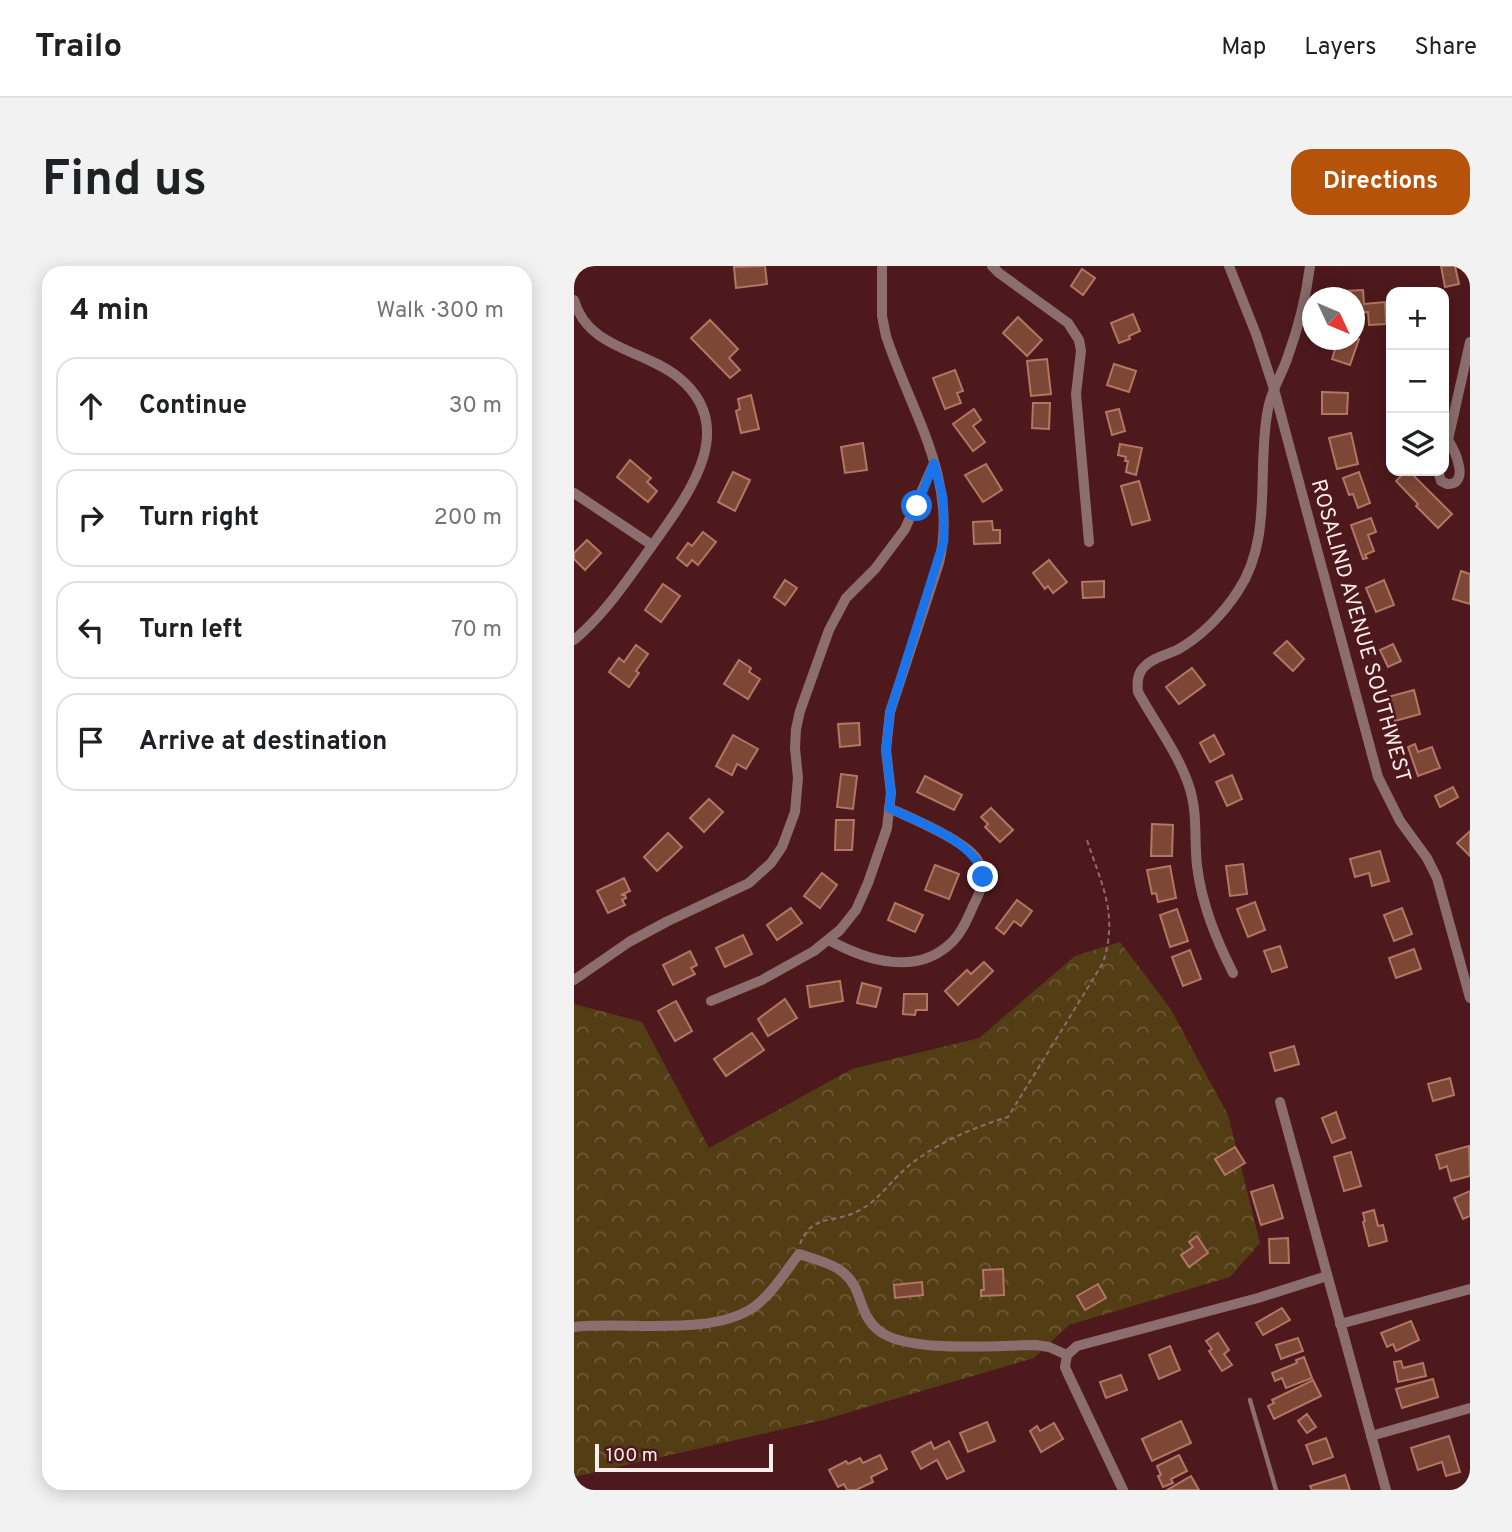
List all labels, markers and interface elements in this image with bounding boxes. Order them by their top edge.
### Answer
text: Trailo [35,27,122,69]
text: Map [1221,33,1266,63]
text: Layers [1304,33,1376,63]
text: Share [1414,33,1477,63]
button: Directions [1291,149,1470,215]
text: Find us [42,151,207,213]
north arrow [1302,287,1365,350]
map controls [1386,287,1449,476]
button: + [1386,287,1449,350]
text: 4 min [70,293,149,330]
text: Walk · 300 m [376,297,504,326]
button: − [1386,350,1449,413]
icon: ahead [72,387,110,425]
text: Continue [139,390,247,423]
text: 30 m [449,392,502,421]
button: layers [1386,413,1449,476]
street label: ROSALIND AVENUE SOUTHWEST [1304,476,1416,786]
route start [901,490,932,521]
icon: right [72,499,110,537]
text: Turn right [139,502,259,535]
text: 200 m [434,504,502,533]
icon: left [72,611,110,649]
text: Turn left [139,614,243,647]
text: 70 m [451,616,502,645]
icon: arrive [72,723,110,761]
text: Arrive at destination [139,726,387,759]
route end [967,861,998,892]
scale bar [595,1441,774,1473]
text: 100 m [606,1444,658,1468]

